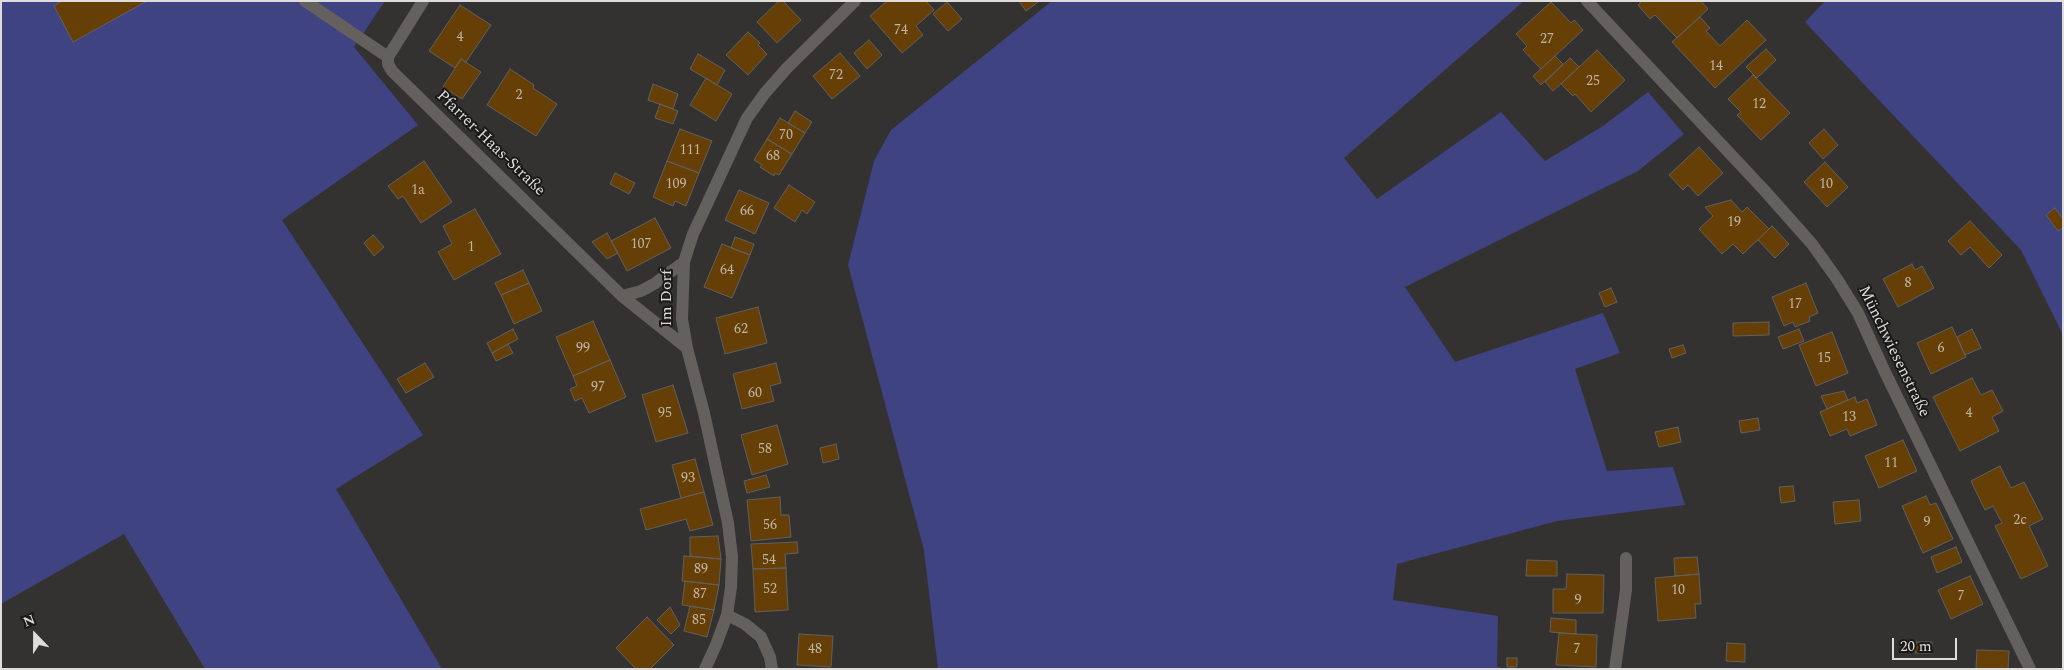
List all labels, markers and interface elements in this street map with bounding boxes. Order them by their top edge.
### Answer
house number: 74 [894,23,908,39]
house number: 4 [457,30,463,46]
house number: 27 [1540,32,1554,48]
house number: 14 [1709,59,1723,75]
house number: 72 [829,68,843,84]
house number: 25 [1586,74,1600,90]
street label: Pfarrer-Haas-Straße [432,87,548,201]
house number: 2 [516,88,522,104]
house number: 12 [1752,97,1766,113]
house number: 70 [779,128,793,144]
house number: 111 [680,143,700,159]
house number: 68 [766,149,780,165]
house number: 109 [666,177,686,193]
house number: 10 [1819,177,1833,193]
house number: 1a [411,183,425,199]
house number: 66 [740,204,754,220]
house number: 19 [1727,215,1741,231]
house number: 107 [631,237,651,253]
house number: 1 [468,240,474,256]
house number: 64 [720,263,734,279]
street label: Im Dorf [658,269,678,327]
house number: 8 [1905,276,1911,292]
street label: Münchwiesenstraße [1853,283,1933,421]
house number: 17 [1788,297,1802,313]
house number: 62 [734,322,748,338]
house number: 99 [576,341,590,357]
house number: 6 [1938,341,1944,357]
house number: 15 [1817,351,1831,367]
house number: 97 [591,380,605,396]
house number: 60 [748,386,762,402]
house number: 95 [658,406,672,422]
house number: 4 [1966,406,1972,422]
house number: 13 [1842,410,1856,426]
house number: 58 [758,442,772,458]
house number: 11 [1884,456,1898,472]
house number: 93 [681,471,695,487]
house number: 2c [2013,513,2027,529]
house number: 9 [1924,515,1930,531]
house number: 56 [763,518,777,534]
house number: 54 [762,553,776,569]
house number: 89 [694,562,708,578]
house number: 52 [763,582,777,598]
house number: 10 [1671,583,1685,599]
house number: 87 [693,587,707,603]
house number: 7 [1958,589,1964,605]
house number: 9 [1575,593,1581,609]
text: N [20,609,38,633]
north arrow [10,610,60,660]
house number: 85 [692,613,706,629]
scale bar [1894,628,1959,660]
text: 20 m [1900,635,1932,658]
house number: 48 [808,642,822,658]
house number: 7 [1574,642,1580,658]

